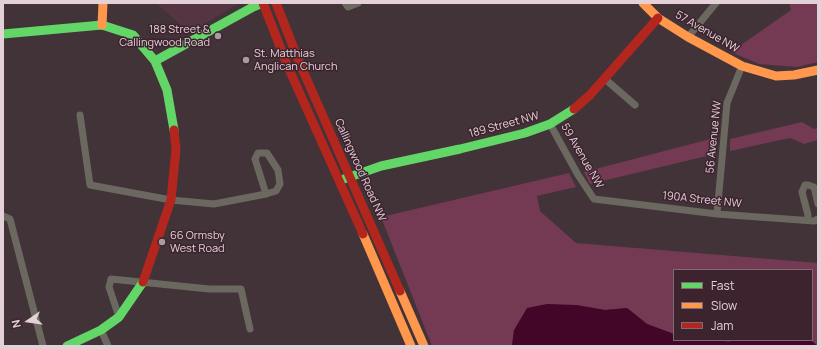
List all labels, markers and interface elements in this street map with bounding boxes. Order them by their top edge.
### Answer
street label: 57 Avenue NW [673,8,741,56]
place label: 188 Street & Callingwood Road [119,23,210,49]
marker: 188 Street & Callingwood Road [213,31,223,41]
place label: St. Matthias Anglican Church [254,47,337,73]
marker: St. Matthias Anglican Church [241,55,251,65]
street label: 56 Avenue NW [704,100,724,174]
street label: 189 Street NW [468,109,540,141]
street label: Callingwood Road NW [331,117,389,223]
street label: 59 Avenue NW [558,121,606,191]
street label: 190A Street NW [662,189,742,211]
place label: 66 Ormsby West Road [170,229,225,255]
marker: 66 Ormsby West Road [157,237,167,247]
legend [673,269,813,341]
text: Fast [711,277,735,294]
text: Slow [711,297,737,314]
north arrow [8,301,48,341]
text: Jam [711,317,733,334]
text: N [8,318,24,329]

